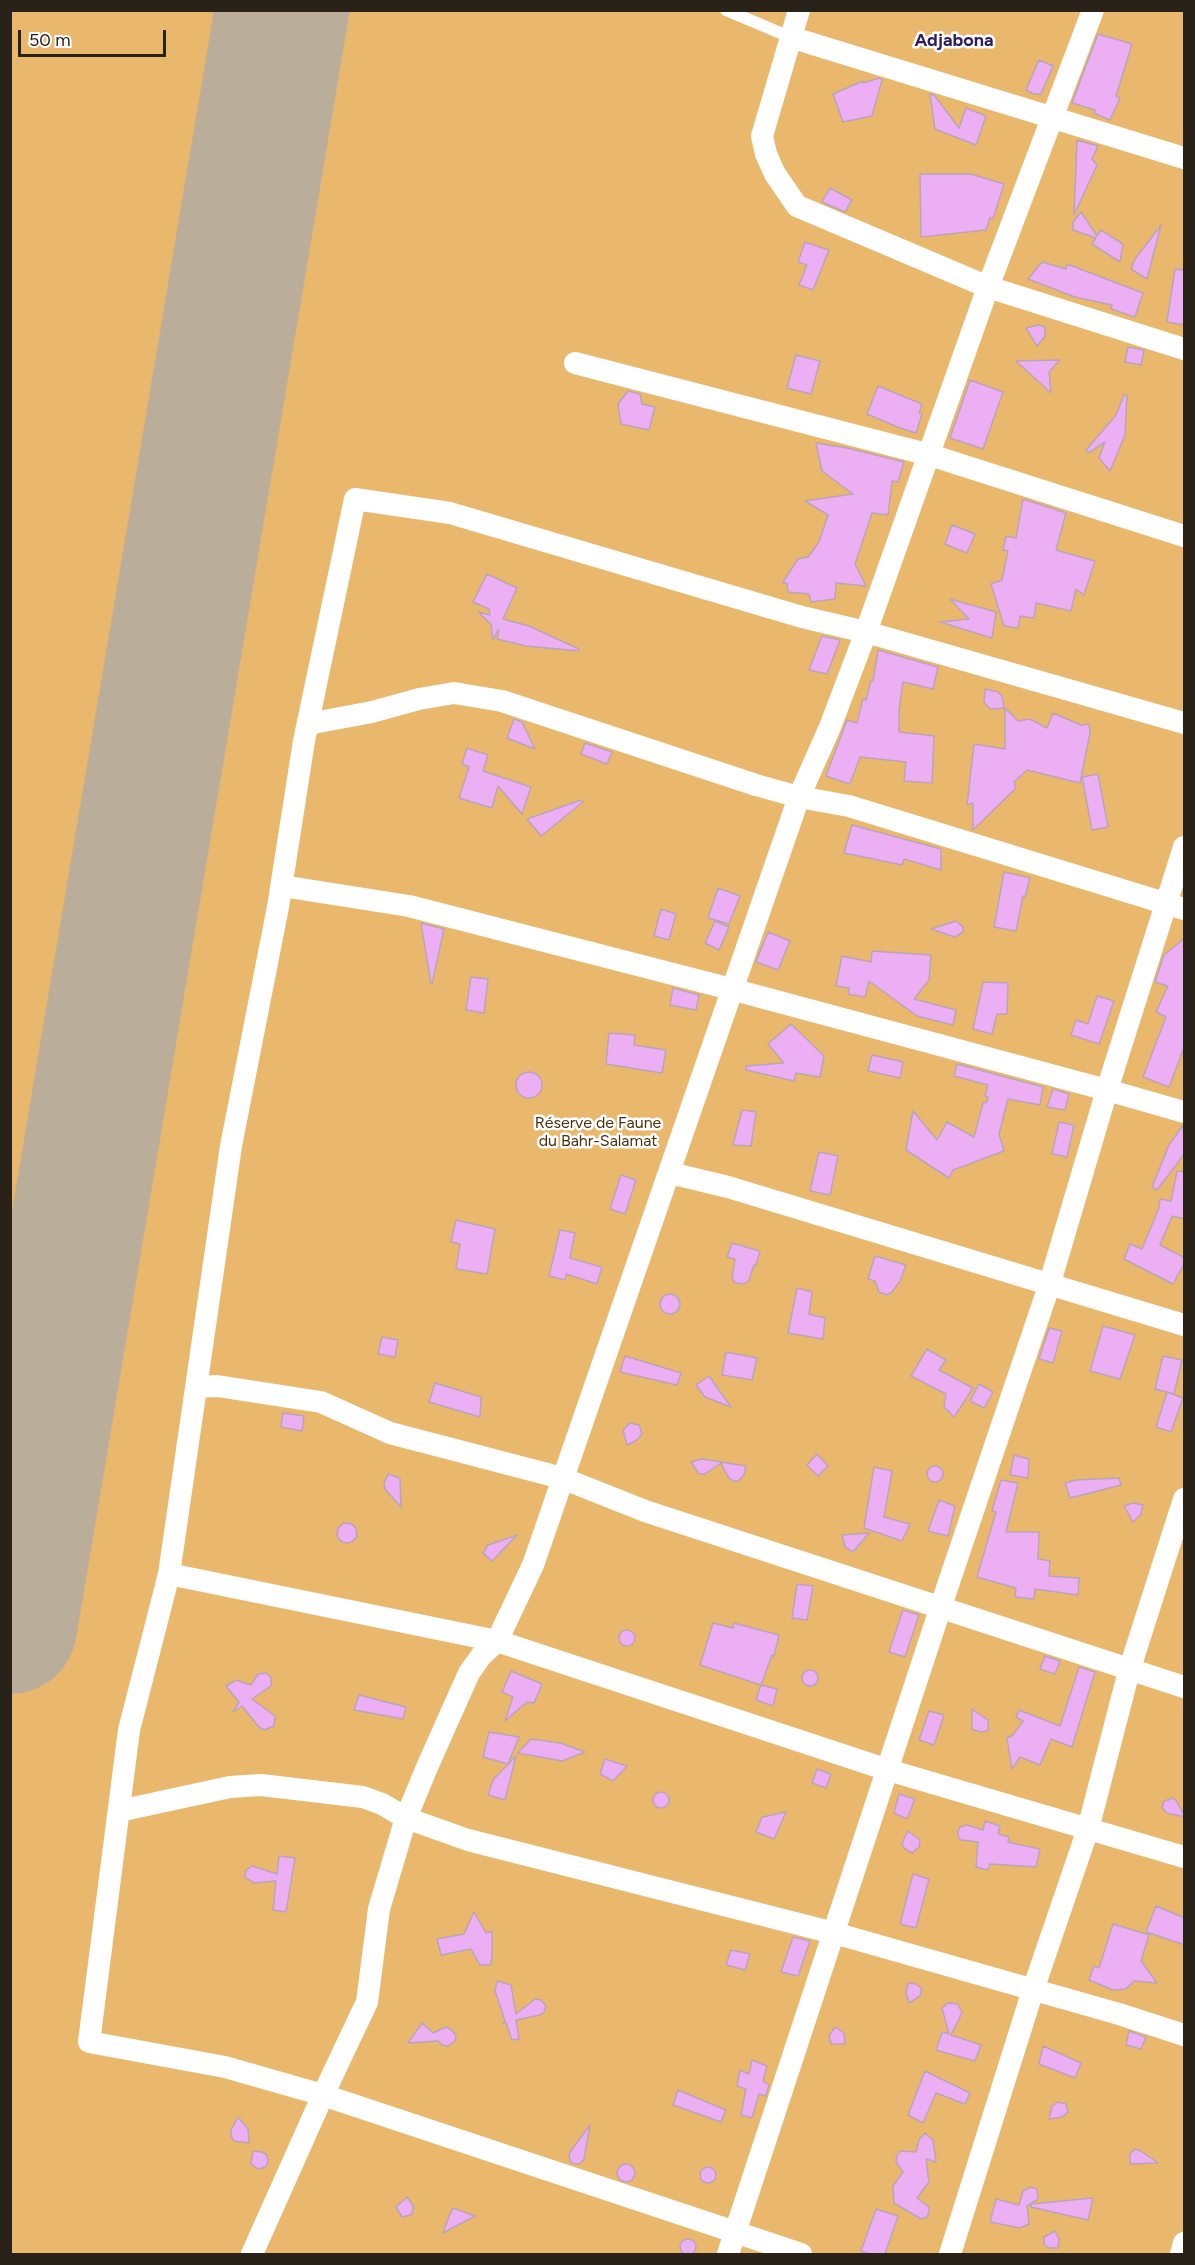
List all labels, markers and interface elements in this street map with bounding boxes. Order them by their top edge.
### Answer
scale bar [21,18,170,56]
text: 50 m [29,29,71,51]
district label: Adjabona [914,30,994,52]
park label: Réserve de Faune du Bahr-Salamat [535,1113,661,1151]

